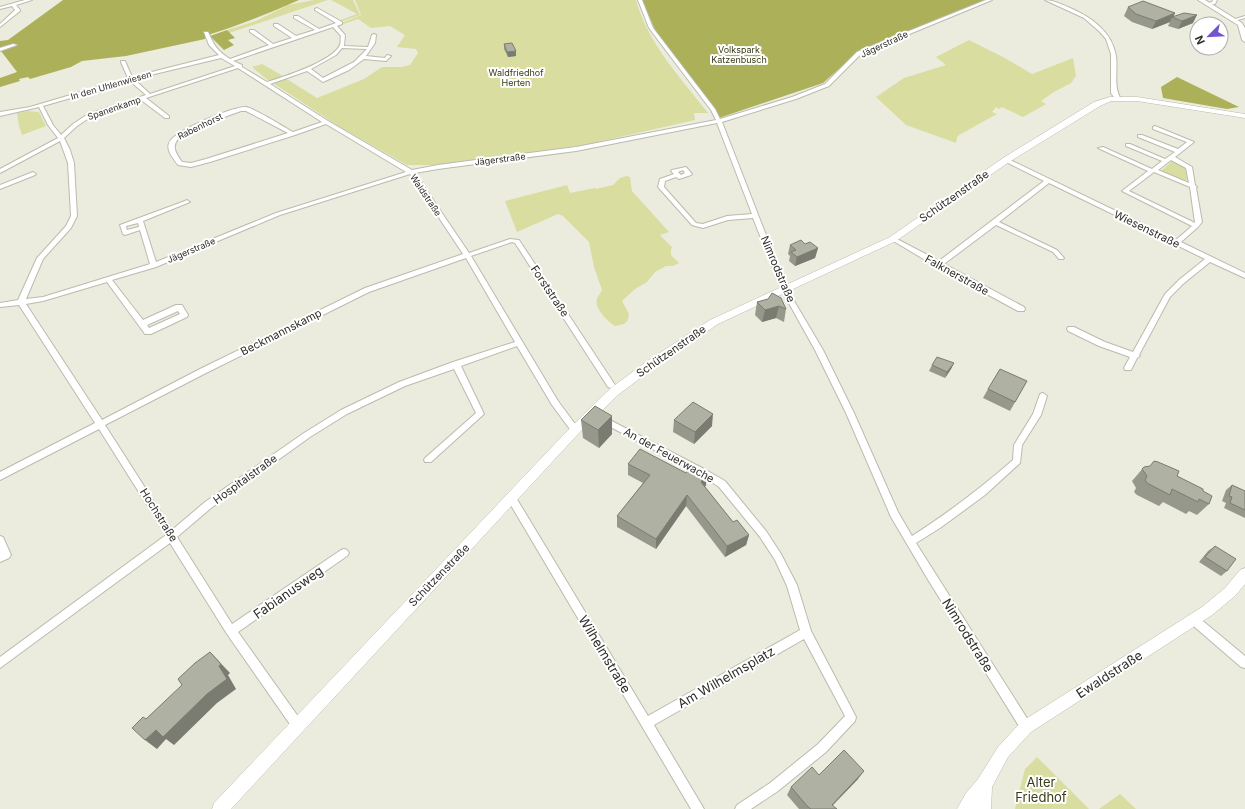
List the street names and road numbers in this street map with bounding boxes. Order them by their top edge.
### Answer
street label: Jägerstraße [858,28,910,60]
street label: In den Uhlenwiesen [69,68,153,102]
street label: Spanenkamp [86,94,143,122]
street label: Rabenhorst [176,110,224,142]
street label: Jägerstraße [474,150,526,168]
street label: Schützenstraße [917,167,991,225]
street label: Waldstraße [408,172,444,218]
street label: Wiesenstraße [1112,207,1182,251]
street label: Nimrodstraße [758,234,798,304]
street label: Jägerstraße [165,235,217,265]
street label: Falknerstraße [923,252,991,298]
street label: Forststraße [528,263,572,319]
street label: Beckmannskamp [238,305,324,358]
street label: Schützenstraße [634,322,708,380]
street label: An der Feuerwache [621,424,717,486]
street label: Hospitalstraße [210,451,280,507]
street label: Hochstraße [137,486,181,544]
street label: Schützenstraße [406,541,472,609]
street label: Fabianusweg [250,562,326,622]
street label: Nimrodstraße [939,595,997,675]
street label: Wilhelmstraße [576,612,634,696]
street label: Am Wilhelmsplatz [675,643,777,711]
street label: Ewaldstraße [1073,647,1145,701]

